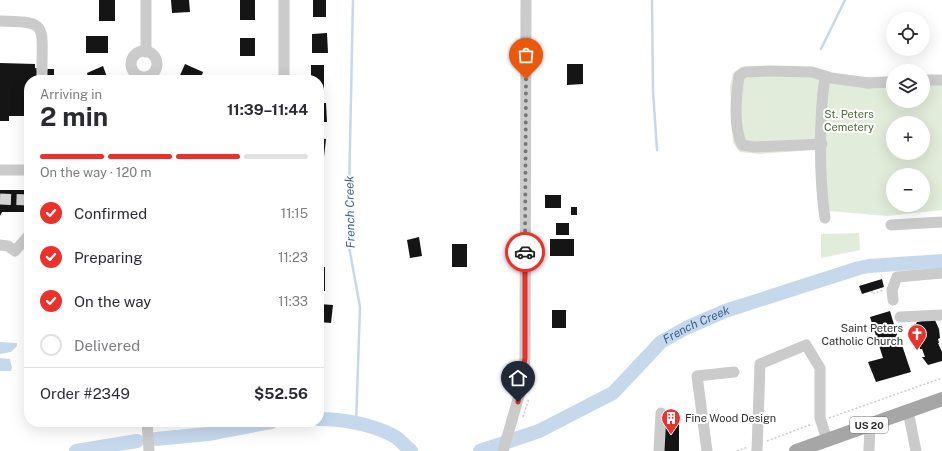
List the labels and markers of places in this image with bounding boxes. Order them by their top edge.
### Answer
pin [509,38,543,79]
place label: Saint Peters Catholic Church [821,322,903,347]
church icon: Saint Peters Catholic Church [906,323,928,351]
pin [501,361,535,402]
building icon: Fine Wood Design [660,407,682,435]
place label: Fine Wood Design [685,412,776,424]

